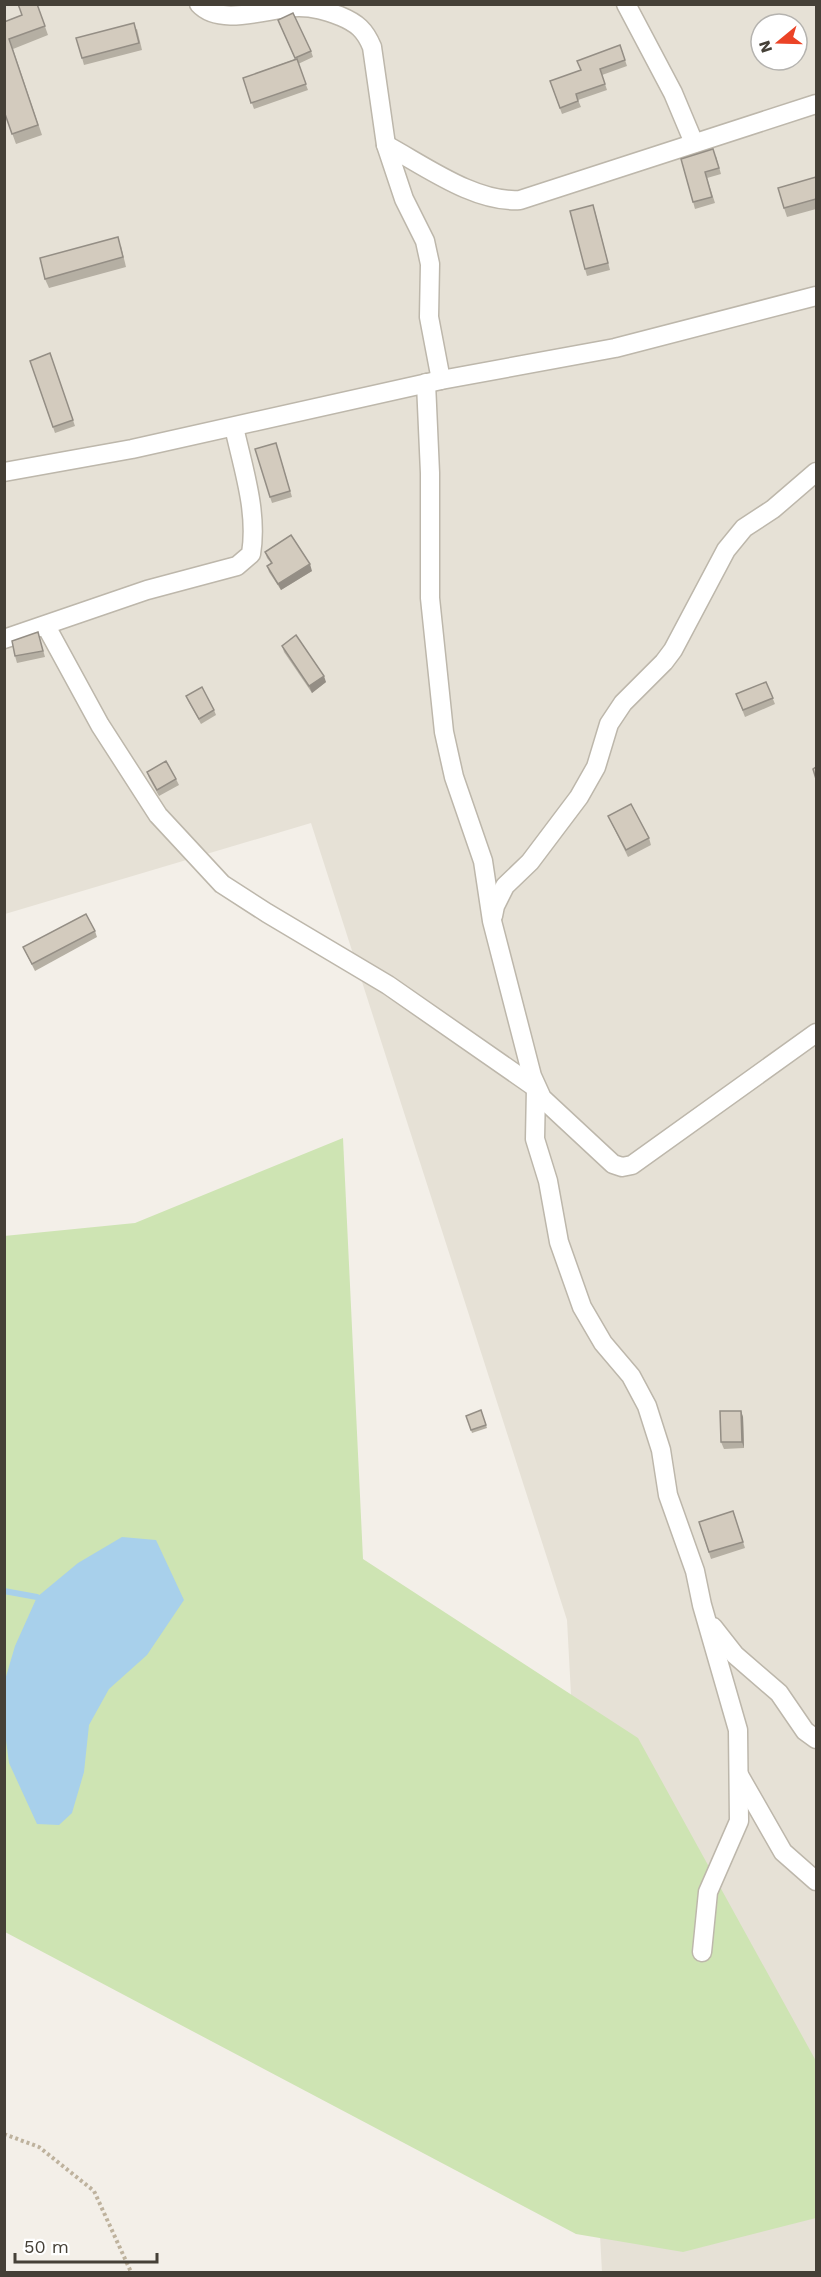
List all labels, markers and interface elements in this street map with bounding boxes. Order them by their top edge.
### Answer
north arrow [749,12,809,72]
text: N [754,38,776,55]
scale bar [15,2226,158,2264]
text: 50 m [24,2236,69,2257]

